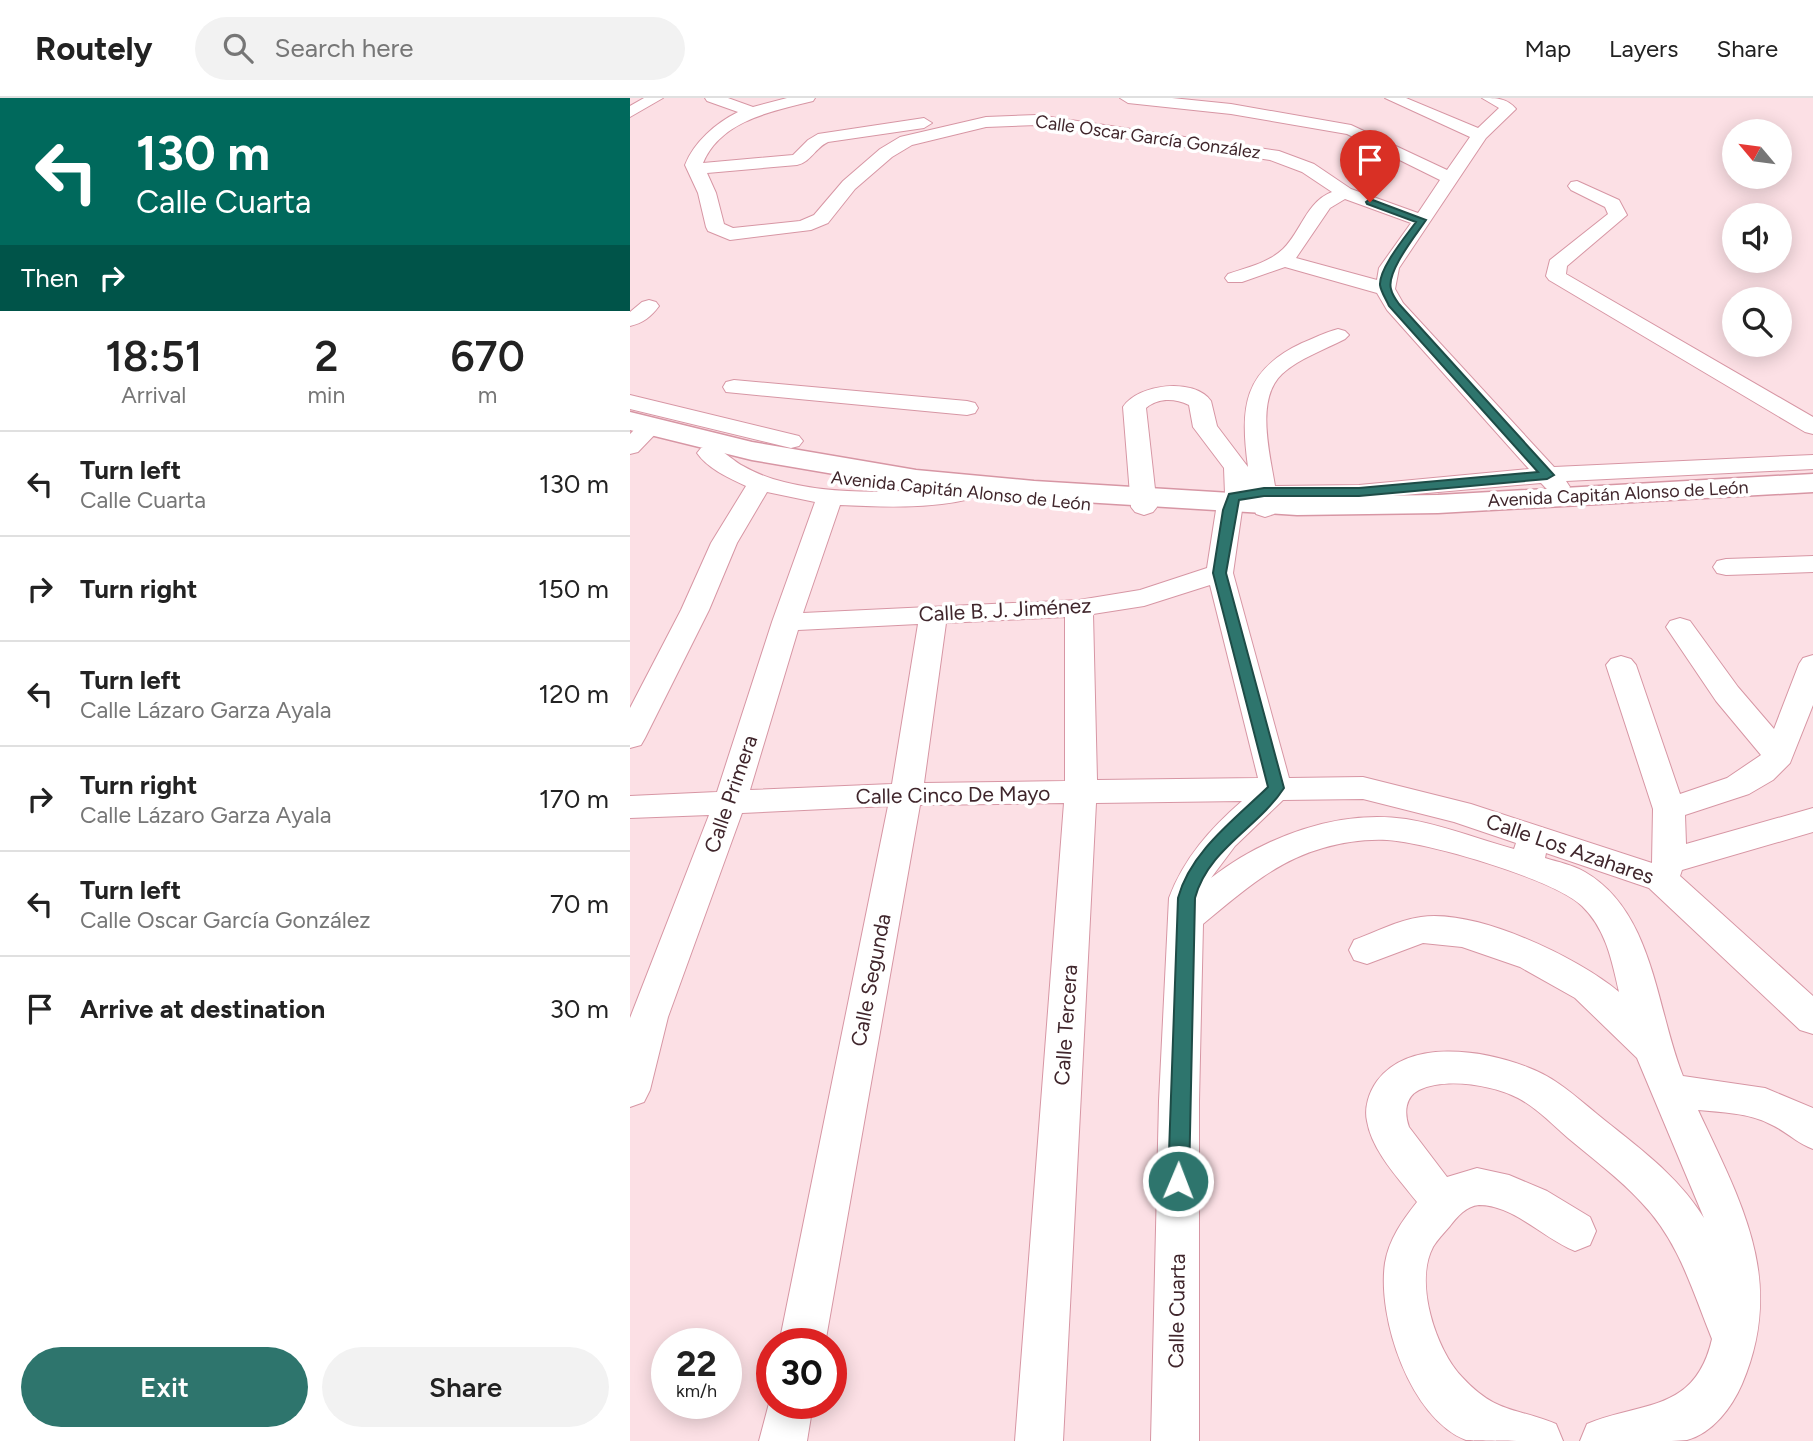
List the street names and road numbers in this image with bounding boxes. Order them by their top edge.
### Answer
street label: Calle Oscar García González [1034,110,1262,164]
street label: Avenida Capitán Alonso de León [830,466,1092,516]
street label: Avenida Capitán Alonso de León [1487,476,1749,512]
street label: Calle B. J. Jiménez [918,592,1092,627]
street label: Calle Primera [699,732,762,856]
street label: Calle Cinco De Mayo [855,780,1050,809]
street label: Calle Los Azahares [1483,808,1657,889]
street label: Calle Segunda [845,911,896,1048]
street label: Calle Tercera [1049,964,1082,1086]
street label: Calle Cuarta [1163,1253,1190,1369]

